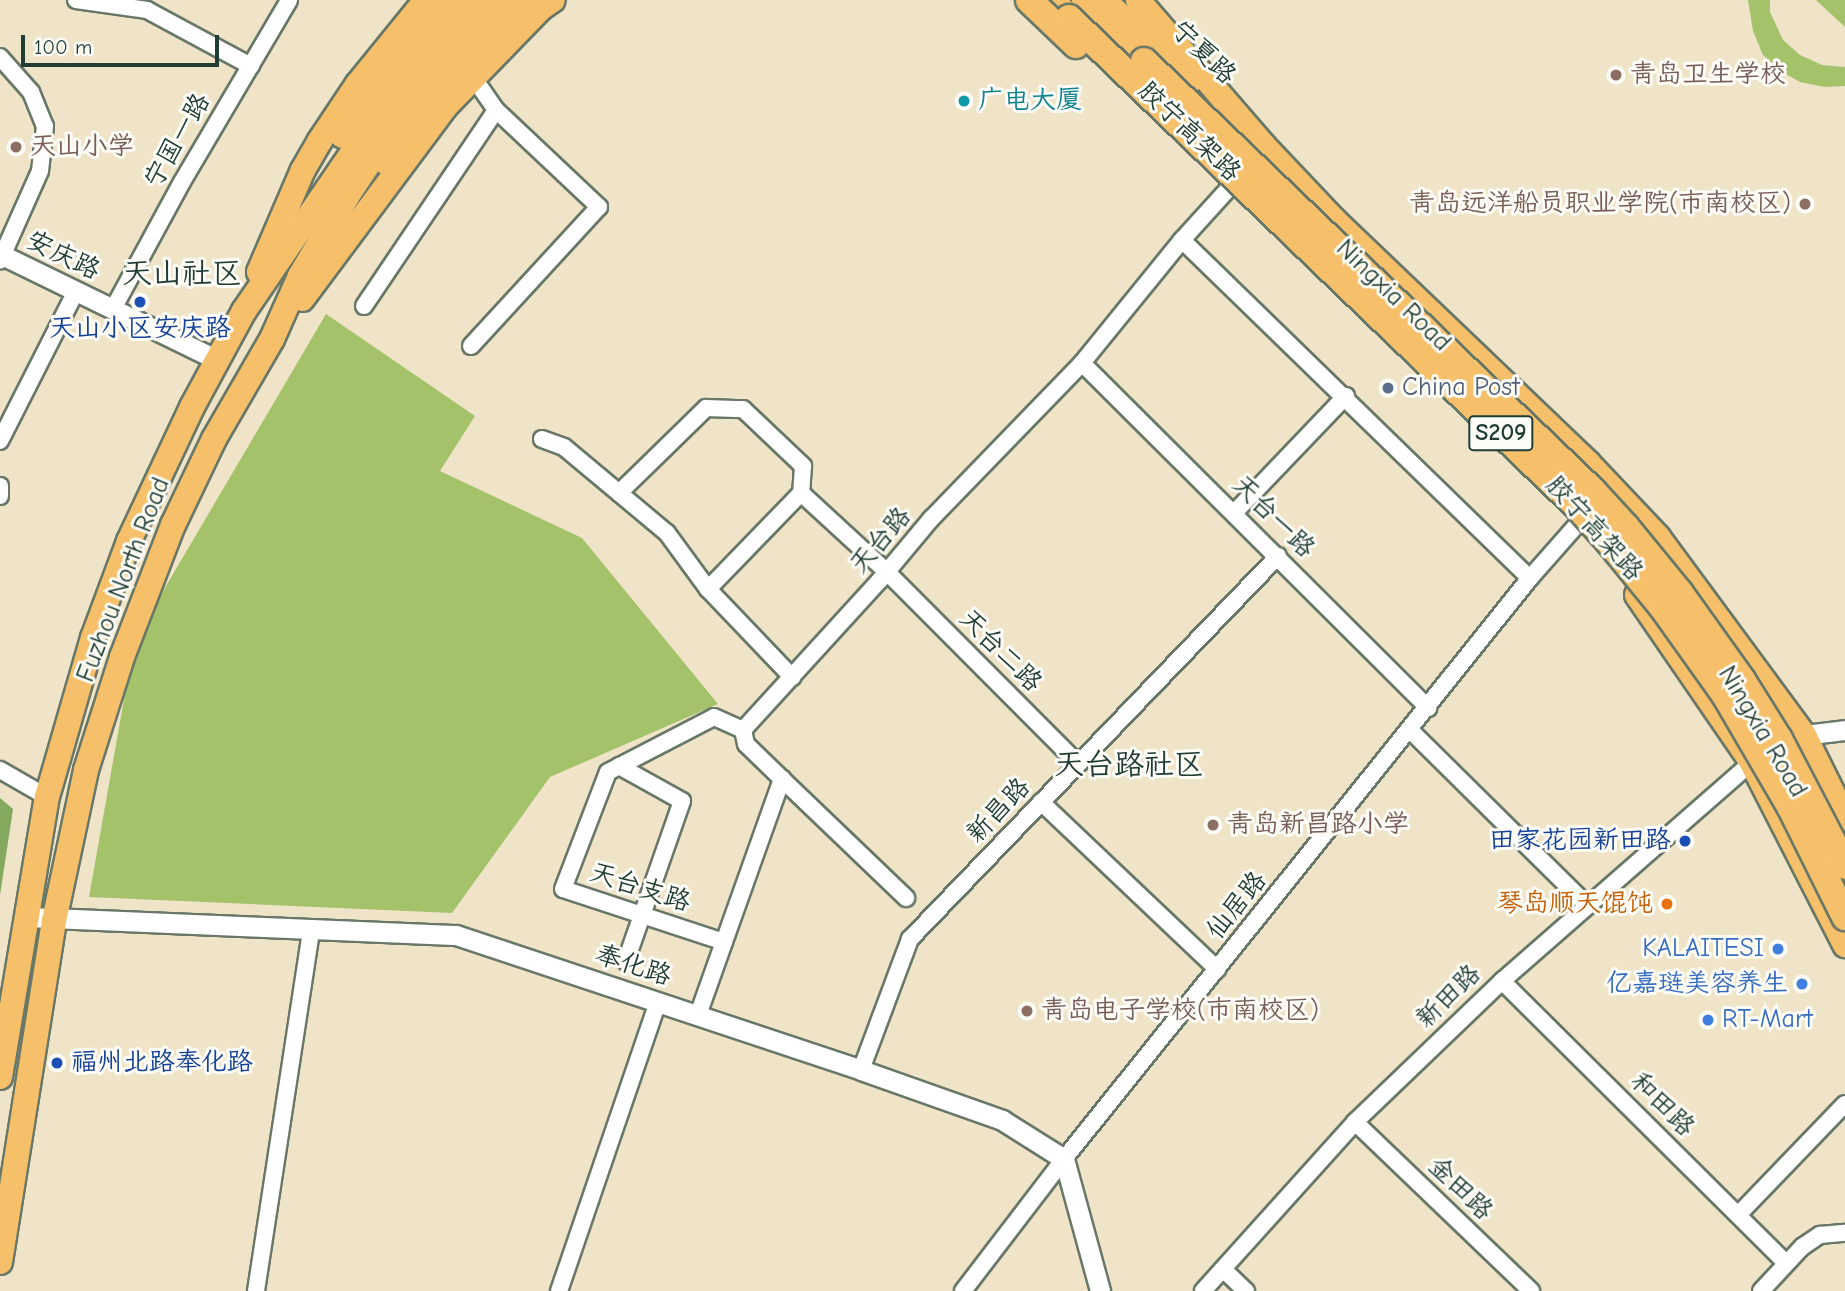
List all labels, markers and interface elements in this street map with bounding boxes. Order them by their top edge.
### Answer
street label: 宁夏路 [1164,15,1242,91]
scale bar [24,21,222,65]
text: 100 m [34,35,92,59]
place label: 青岛卫生学校 [1630,59,1786,91]
marker: 青岛卫生学校 [1608,67,1624,83]
street label: 胶宁高架路 [1131,76,1247,188]
place label: 广电大厦 [978,85,1082,117]
street label: 宁国一路 [138,88,218,194]
marker: 广电大厦 [956,93,972,109]
place label: 天山小学 [30,131,134,163]
marker: 天山小学 [8,139,24,155]
place label: 青岛远洋船员职业学院(市南校区) [1409,188,1791,220]
marker: 青岛远洋船员职业学院(市南校区) [1797,196,1813,212]
street label: 安庆路 [21,225,105,287]
street label: Ningxia Road [1329,234,1457,358]
district label: 天山社区 [122,256,242,292]
marker: 天山小区安庆路 [132,294,148,310]
place label: 天山小区安庆路 [49,313,231,345]
place label: China Post [1402,372,1520,404]
marker: China Post [1380,380,1396,396]
road number: S209 [1468,412,1534,453]
street label: 天台一路 [1225,469,1321,565]
street label: 胶宁高架路 [1539,470,1649,588]
street label: Fuzhou North Road [71,473,177,687]
street label: 天台路 [844,501,918,581]
street label: 天台二路 [952,603,1048,699]
street label: Ningxia Road [1711,661,1813,803]
district label: 天台路社区 [1054,747,1204,783]
street label: 新昌路 [961,772,1037,850]
place label: 青岛新昌路小学 [1227,809,1409,841]
marker: 青岛新昌路小学 [1205,817,1221,833]
place label: 田家花园新田路 [1489,825,1671,857]
marker: 田家花园新田路 [1677,833,1693,849]
street label: 天台支路 [586,857,694,919]
street label: 仙居路 [1200,866,1274,946]
place label: 琴岛顺天馄饨 [1497,888,1653,920]
marker: 琴岛顺天馄饨 [1659,896,1675,912]
place label: KALAITESI [1642,933,1764,965]
street label: 奉化路 [591,939,675,993]
marker: KALAITESI [1770,941,1786,957]
street label: 新田路 [1410,959,1488,1035]
place label: 亿嘉琏美容养生 [1606,968,1788,1000]
marker: 亿嘉琏美容养生 [1794,976,1810,992]
place label: 青岛电子学校(市南校区) [1041,995,1319,1027]
marker: 青岛电子学校(市南校区) [1019,1003,1035,1019]
place label: RT-Mart [1722,1004,1813,1036]
marker: RT-Mart [1700,1012,1716,1028]
place label: 福州北路奉化路 [71,1047,253,1079]
marker: 福州北路奉化路 [49,1055,65,1071]
street label: 和田路 [1623,1066,1701,1144]
street label: 金田路 [1421,1151,1499,1227]

